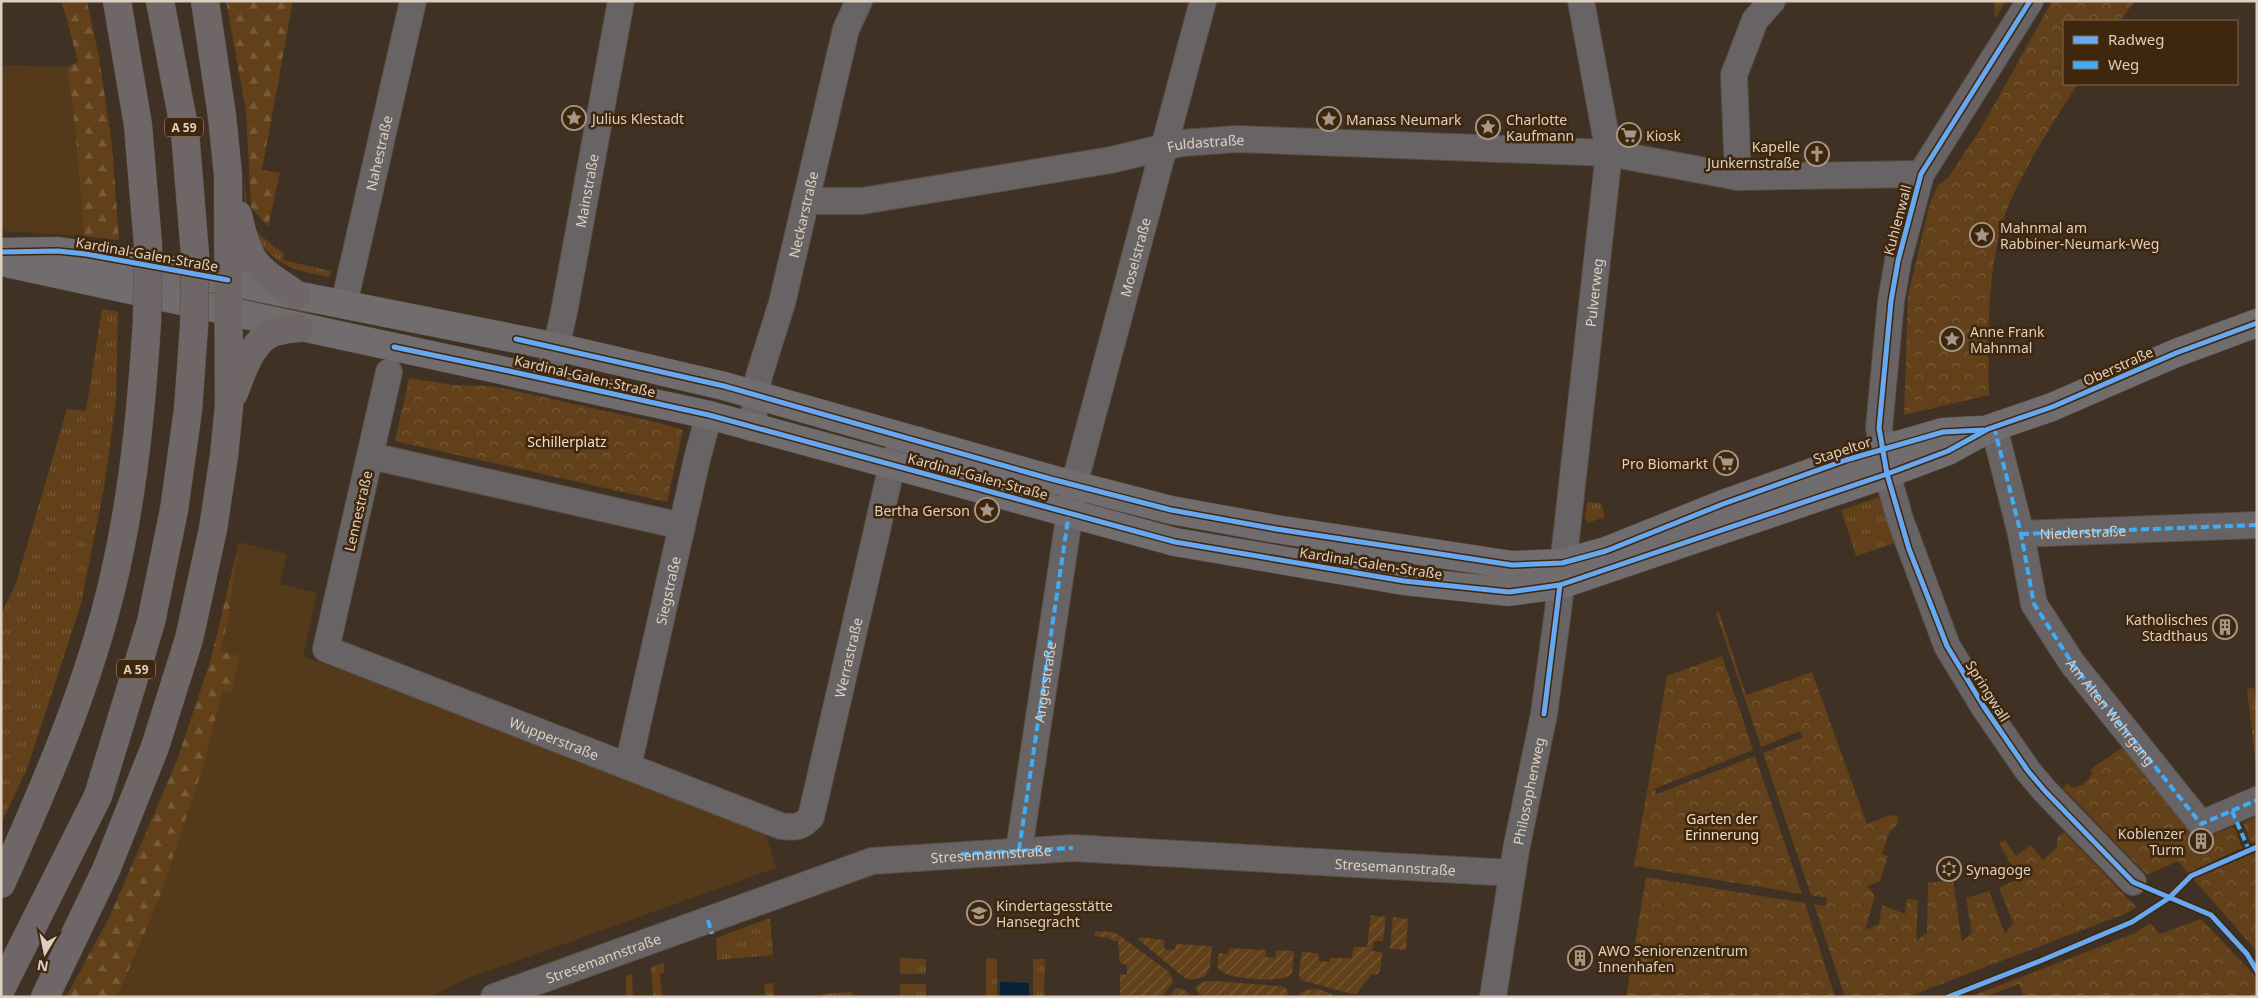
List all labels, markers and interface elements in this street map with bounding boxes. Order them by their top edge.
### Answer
legend [2063,20,2238,85]
text: Radweg [2108,29,2164,49]
text: Weg [2108,54,2139,74]
place icon: Julius Klestadt [561,105,587,131]
place icon: Manass Neumark [1316,106,1342,132]
place label: Julius Klestadt [590,109,684,128]
place label: Manass Neumark [1346,110,1462,129]
place label: Charlotte Kaufmann [1506,110,1574,145]
street label: Nahestraße [361,113,396,193]
place icon: Charlotte Kaufmann [1475,114,1501,140]
road number: A 59 [165,118,203,136]
supermarket icon: Kiosk [1616,122,1642,148]
place label: Kiosk [1646,126,1681,145]
street label: Fuldastraße [1165,129,1245,156]
place label: Kapelle Junkernstraße [1705,137,1800,172]
church icon: Kapelle Junkernstraße [1804,141,1830,167]
street label: Mainstraße [570,152,602,229]
street label: Neckarstraße [783,169,822,260]
street label: Kuhlenwall [1878,183,1916,257]
street label: Moselstraße [1115,215,1154,299]
place label: Mahnmal am Rabbiner-Neumark-Weg [2000,218,2159,253]
place icon: Mahnmal am Rabbiner-Neumark-Weg [1969,222,1995,248]
street label: Kardinal-Galen-Straße [74,232,220,276]
street label: Pulverweg [1580,257,1607,328]
place label: Anne Frank Mahnmal [1970,322,2045,357]
place icon: Anne Frank Mahnmal [1939,326,1965,352]
street label: Oberstraße [2080,342,2156,390]
street label: Kardinal-Galen-Straße [513,350,658,402]
park label: Schillerplatz [527,432,607,451]
street label: Stapeltor [1811,432,1874,468]
street label: Kardinal-Galen-Straße [906,448,1050,504]
supermarket icon: Pro Biomarkt [1713,450,1739,476]
place label: Pro Biomarkt [1621,454,1708,473]
street label: Lennestraße [339,469,377,553]
place icon: Bertha Gerson [974,497,1000,523]
place label: Bertha Gerson [874,501,970,520]
street label: Niederstraße [2039,520,2127,543]
street label: Kardinal-Galen-Straße [1298,542,1444,584]
street label: Siegstraße [651,554,684,626]
place label: Katholisches Stadthaus [2125,610,2208,645]
building icon: Katholisches Stadthaus [2212,614,2238,640]
street label: Werrastraße [829,615,866,699]
street label: Angerstraße [1029,640,1060,724]
street label: Am Alten Wehrgang [2062,654,2160,769]
street label: Springwall [1962,657,2014,725]
road number: A 59 [117,660,155,679]
street label: Wupperstraße [507,712,602,764]
street label: Philosophenweg [1508,735,1548,847]
park label: Garten der Erinnerung [1685,809,1759,844]
place label: Koblenzer Turm [2118,824,2184,859]
building icon: Koblenzer Turm [2188,828,2214,854]
street label: Stresemannstraße [930,840,1052,867]
street label: Stresemannstraße [1334,853,1456,879]
synagogue icon: Synagoge [1936,856,1962,882]
place label: Synagoge [1966,860,2031,879]
place label: Kindertagesstätte Hansegracht [996,896,1113,931]
school or university icon: Kindertagesstätte Hansegracht [966,900,992,926]
north arrow [20,928,70,978]
street label: Stresemannstraße [543,928,663,987]
place label: AWO Seniorenzentrum Innenhafen [1598,941,1748,976]
building icon: AWO Seniorenzentrum Innenhafen [1567,945,1593,971]
text: N [35,956,50,977]

